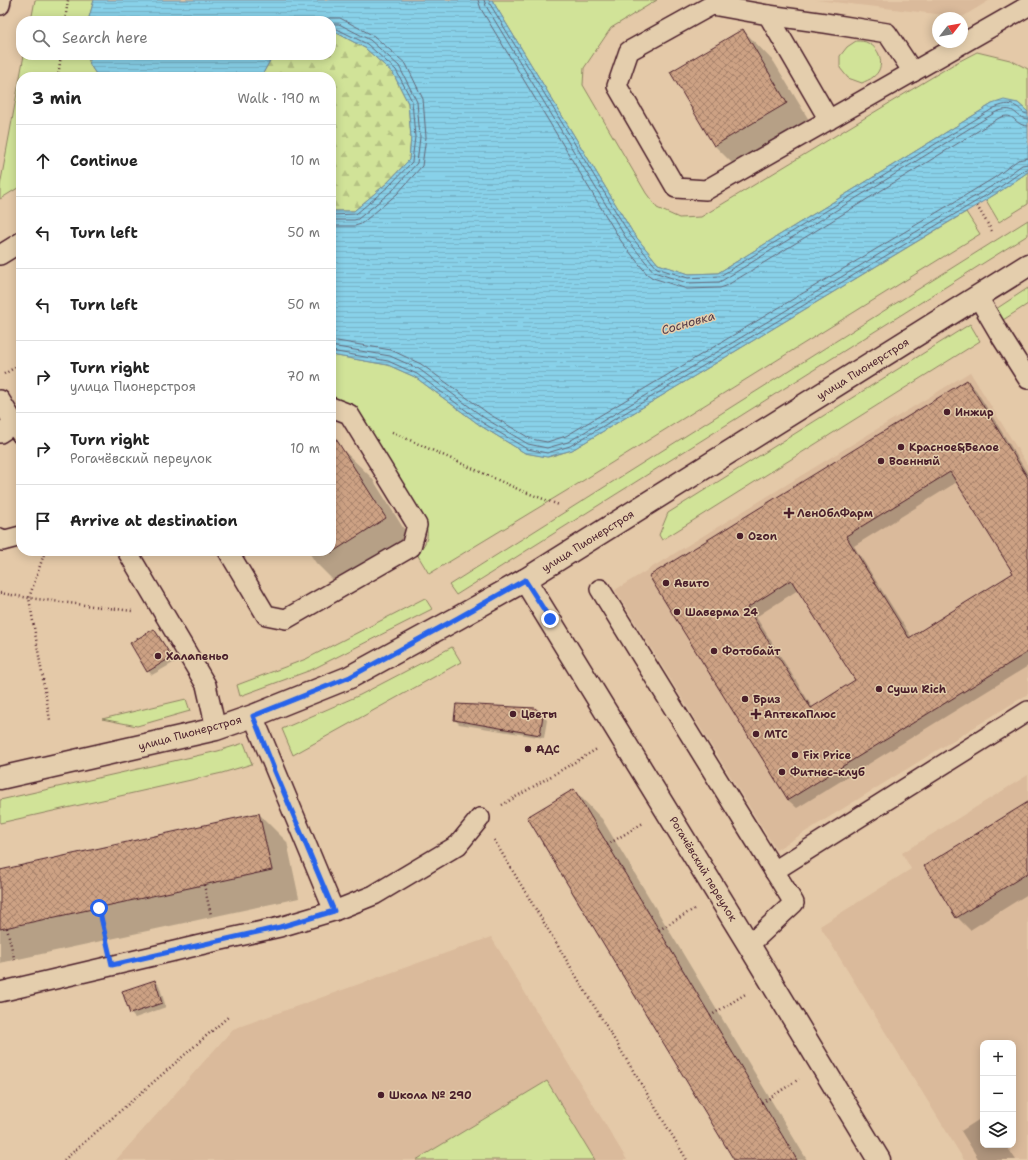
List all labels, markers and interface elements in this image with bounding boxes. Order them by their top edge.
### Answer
north arrow [932,12,968,48]
search box [16,16,336,60]
icon: search [30,27,52,49]
text: Search here [62,28,148,48]
text: 3 min [32,87,82,109]
text: Walk · 190 m [238,90,320,107]
icon: ahead [32,150,54,172]
text: Continue [70,151,138,171]
text: 10 m [290,152,320,169]
icon: left [32,222,54,244]
text: Turn left [70,223,138,243]
text: 50 m [287,224,320,241]
icon: left [32,294,54,316]
text: Turn left [70,295,138,315]
text: 50 m [287,296,320,313]
water label: Сосновка [659,308,717,338]
street label: улица Пионерстроя [814,334,912,404]
text: Turn right [70,358,150,378]
icon: right [32,366,54,388]
text: 70 m [286,368,320,385]
text: улица Пионерстроя [70,378,196,395]
place label: Инжир [955,405,994,420]
marker: Инжир [942,407,952,417]
text: Turn right [70,430,150,450]
icon: right [32,438,54,460]
text: 10 m [290,440,320,457]
place label: Красное&Белое [909,440,999,455]
marker: Красное&Белое [896,442,906,452]
text: Рогачёвский переулок [70,450,212,467]
place label: Военный [889,454,940,469]
marker: Военный [876,456,886,466]
street label: улица Пионерстроя [539,506,637,576]
place label: ЛенОблФарм [797,506,873,521]
marker: ЛенОблФарм [784,508,794,518]
icon: arrive [32,510,54,532]
text: Arrive at destination [70,511,238,531]
place label: Ozon [748,529,778,544]
marker: Ozon [735,531,745,541]
place label: Авито [674,576,709,591]
marker: Авито [661,578,671,588]
place label: Шаверма 24 [685,605,758,620]
marker: Шаверма 24 [672,607,682,617]
route end [541,610,559,628]
place label: Фотобайт [722,644,781,659]
marker: Фотобайт [709,646,719,656]
place label: Халапеньо [166,649,229,664]
marker: Халапеньо [153,651,163,661]
place label: Суши Rich [887,682,947,697]
marker: Суши Rich [874,684,884,694]
place label: Бриз [753,692,781,707]
marker: Бриз [740,694,750,704]
place label: Цветы [521,707,557,722]
place label: АптекаПлюс [764,707,836,722]
marker: Цветы [508,709,518,719]
marker: АптекаПлюс [751,709,761,719]
street label: улица Пионерстроя [137,712,243,754]
place label: МТС [764,727,788,742]
marker: МТС [751,729,761,739]
place label: АДС [536,742,560,757]
marker: АДС [523,744,533,754]
place label: Fix Price [803,748,852,763]
marker: Fix Price [790,750,800,760]
place label: Фитнес-клуб [790,765,865,780]
marker: Фитнес-клуб [777,767,787,777]
street label: Рогачёвский переулок [666,814,740,924]
route start [90,899,108,917]
map controls [980,1040,1016,1148]
button: + [980,1040,1016,1076]
button: − [980,1076,1016,1112]
place label: Школа № 290 [389,1088,472,1103]
marker: Школа № 290 [376,1090,386,1100]
button: layers [980,1112,1016,1148]

